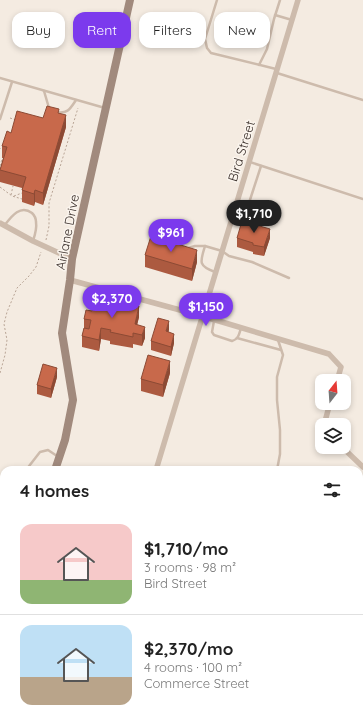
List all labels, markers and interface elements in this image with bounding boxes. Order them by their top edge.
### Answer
chip: Buy [12,12,65,48]
chip: Rent [73,12,131,48]
chip: Filters [139,12,206,48]
chip: New [214,12,270,48]
street label: Bird Street [224,119,258,183]
street label: Airlane Drive [52,193,82,271]
pin: $1,710 [221,200,287,234]
text: $1,710 [235,205,273,221]
pin: $961 [147,219,195,253]
text: $961 [157,224,185,240]
pin: $2,370 [79,285,145,319]
text: $2,370 [92,290,132,306]
pin: $1,150 [173,293,239,327]
text: $1,150 [188,298,224,314]
north arrow [315,374,351,410]
map controls [315,374,351,454]
button: layers [315,418,351,454]
icon: filters [321,479,343,501]
text: 4 homes [20,480,89,501]
text: $1,710/mo [144,538,228,559]
icon: home [52,540,100,588]
text: 3 rooms · 98 m² [144,559,236,575]
text: Bird Street [144,575,207,591]
text: $2,370/mo [144,638,233,659]
icon: home [52,641,100,689]
text: 4 rooms · 100 m² [144,659,242,675]
text: Commerce Street [144,675,249,691]

